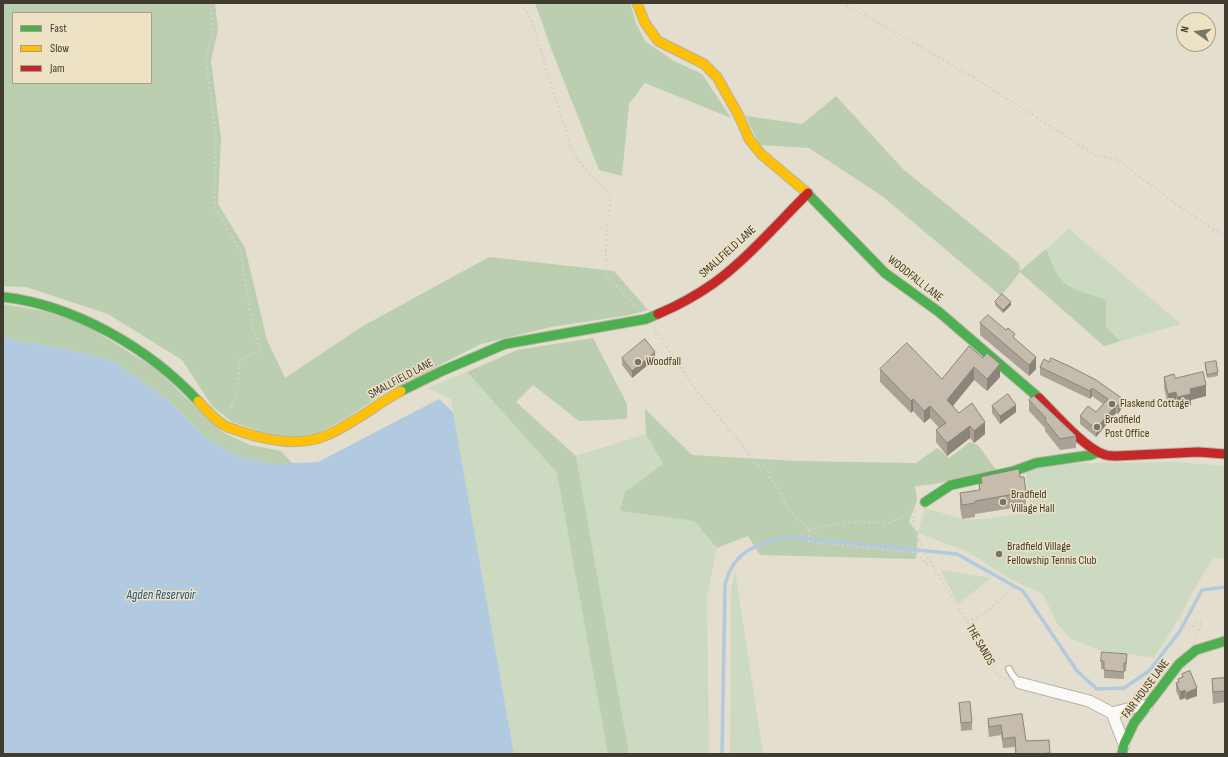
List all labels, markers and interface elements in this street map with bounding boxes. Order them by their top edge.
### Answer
legend [12,12,152,84]
north arrow [1176,12,1216,52]
text: Fast [50,21,67,36]
text: N [1178,25,1192,34]
text: Slow [50,41,69,56]
text: Jam [50,61,65,76]
street label: SMALLFIELD LANE [697,223,759,281]
street label: WOODFALL LANE [884,253,946,305]
place label: Woodfall [646,355,681,369]
street label: SMALLFIELD LANE [366,356,436,402]
marker: Woodfall [633,357,643,367]
place label: Flaskend Cottage [1120,397,1189,411]
marker: Flaskend Cottage [1107,399,1117,409]
place label: Bradfield Post Office [1105,413,1150,441]
marker: Bradfield Post Office [1092,422,1102,432]
place label: Bradfield Village Hall [1011,488,1054,516]
marker: Bradfield Village Hall [998,497,1008,507]
place label: Bradfield Village Fellowship Tennis Club [1007,540,1097,568]
marker: Bradfield Village Fellowship Tennis Club [994,549,1004,559]
water label: Agden Reservoir [127,588,195,604]
street label: THE SANDS [962,622,998,668]
street label: FAIR HOUSE LANE [1119,657,1173,721]

